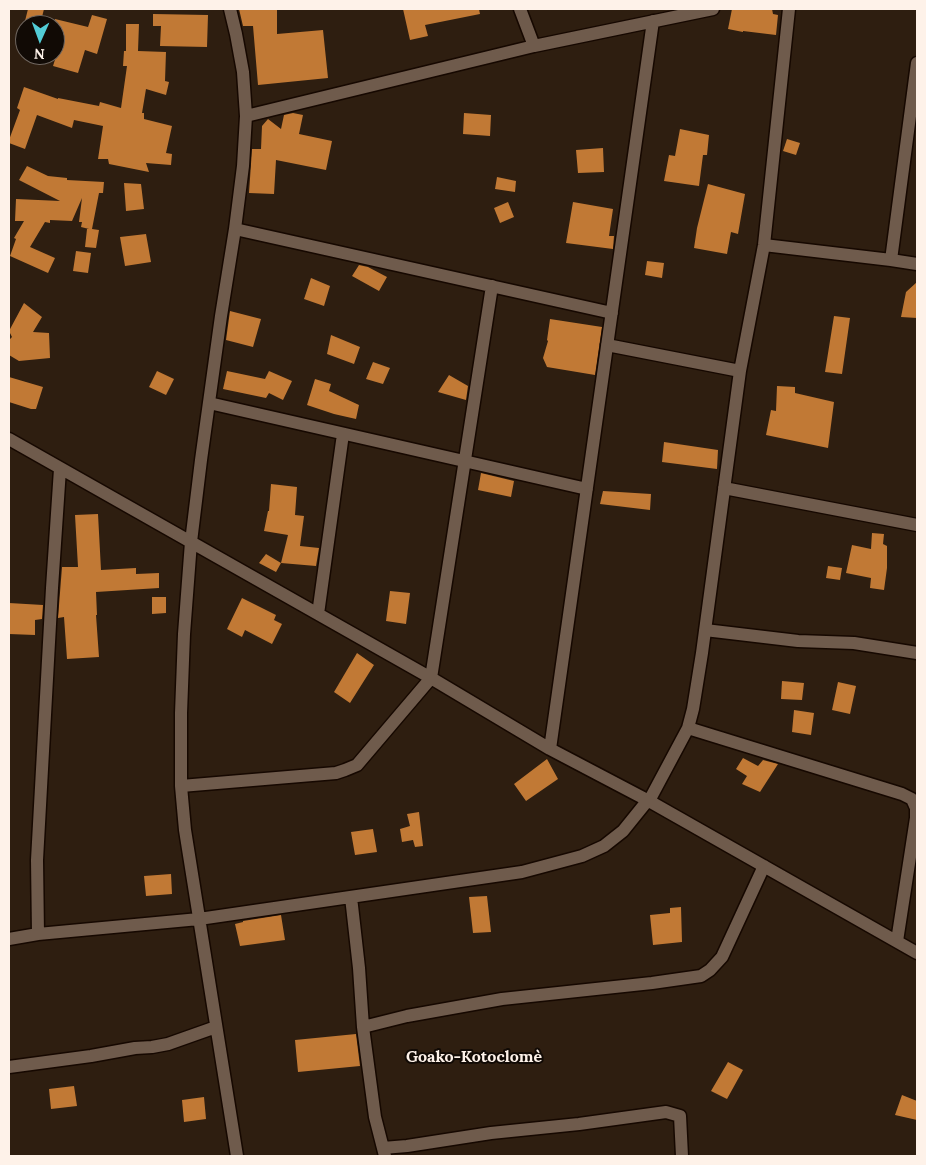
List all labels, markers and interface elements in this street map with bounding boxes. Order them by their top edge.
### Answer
north arrow [15,15,65,65]
text: N [34,45,45,63]
district label: Goako-Kotoclomè [406,1047,542,1067]

